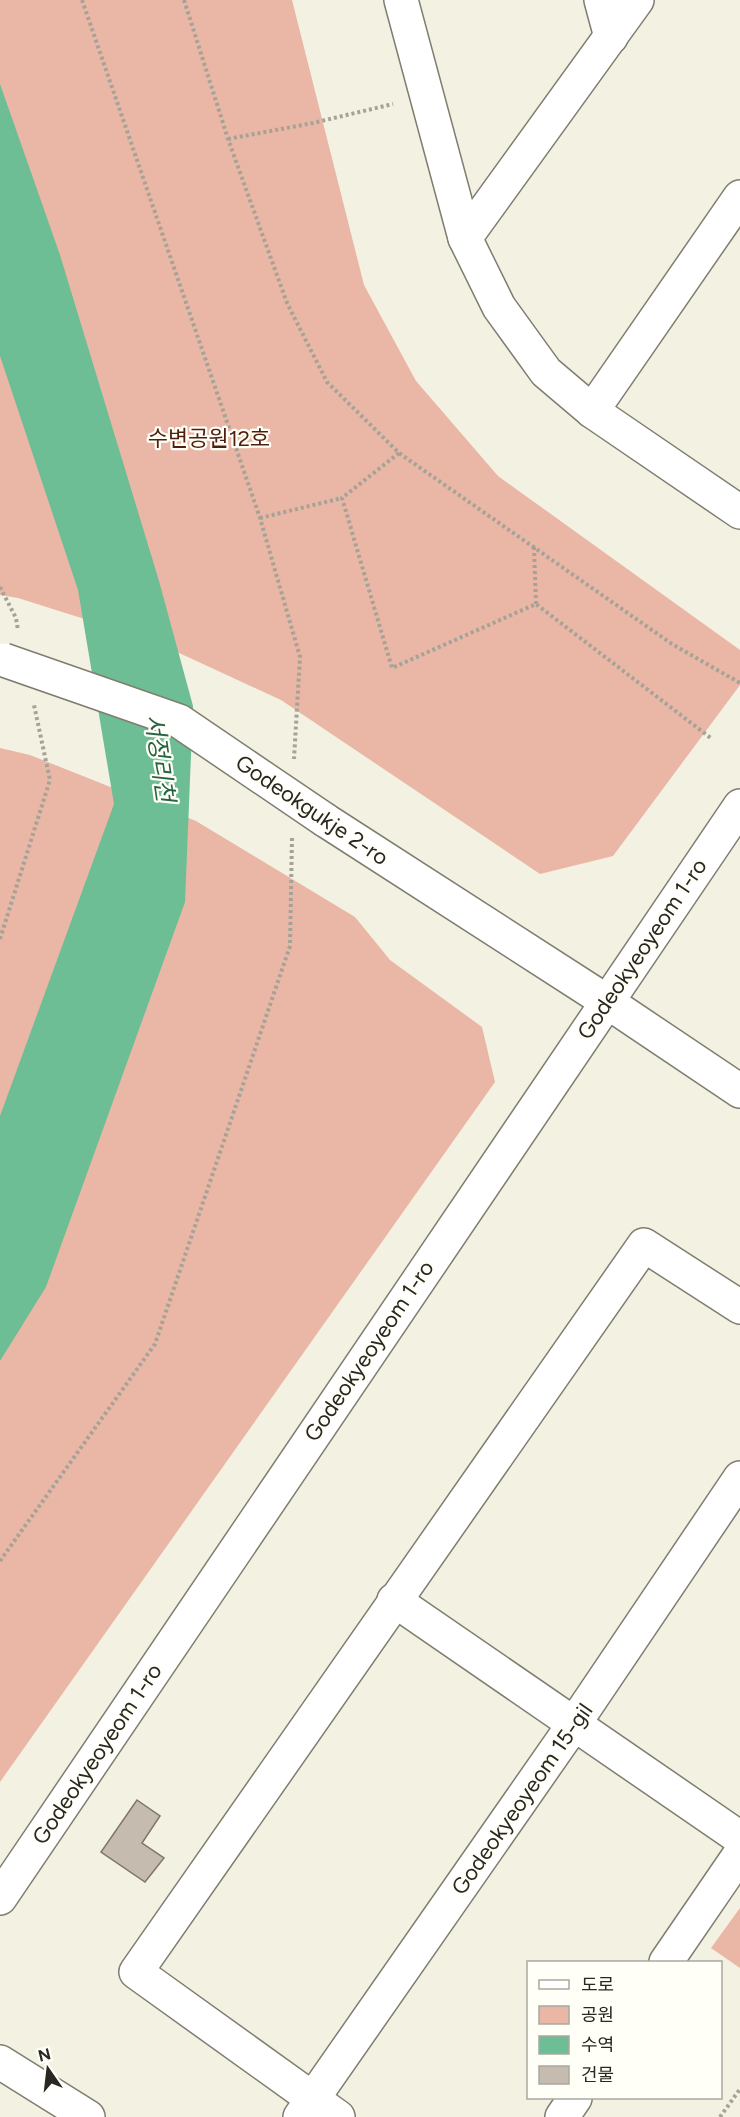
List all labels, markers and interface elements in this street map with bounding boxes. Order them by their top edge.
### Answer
park label: 수변공원12호 [148,425,270,452]
water label: 서정리천 [139,712,181,807]
street label: Godeokgukje 2-ro [230,749,394,871]
street label: Godeokyeoyeom 1-ro [571,853,713,1045]
street label: Godeokyeoyeom 1-ro [298,1255,440,1447]
street label: Godeokyeoyeom 1-ro [26,1658,168,1850]
street label: Godeokyeoyeom 15-gil [446,1698,598,1900]
legend [527,1961,722,2099]
text: 도로 [581,1974,614,1996]
text: 공원 [581,2004,614,2026]
text: 수역 [581,2034,614,2056]
north arrow [18,2039,78,2099]
text: N [36,2044,53,2066]
text: 건물 [581,2064,614,2086]

